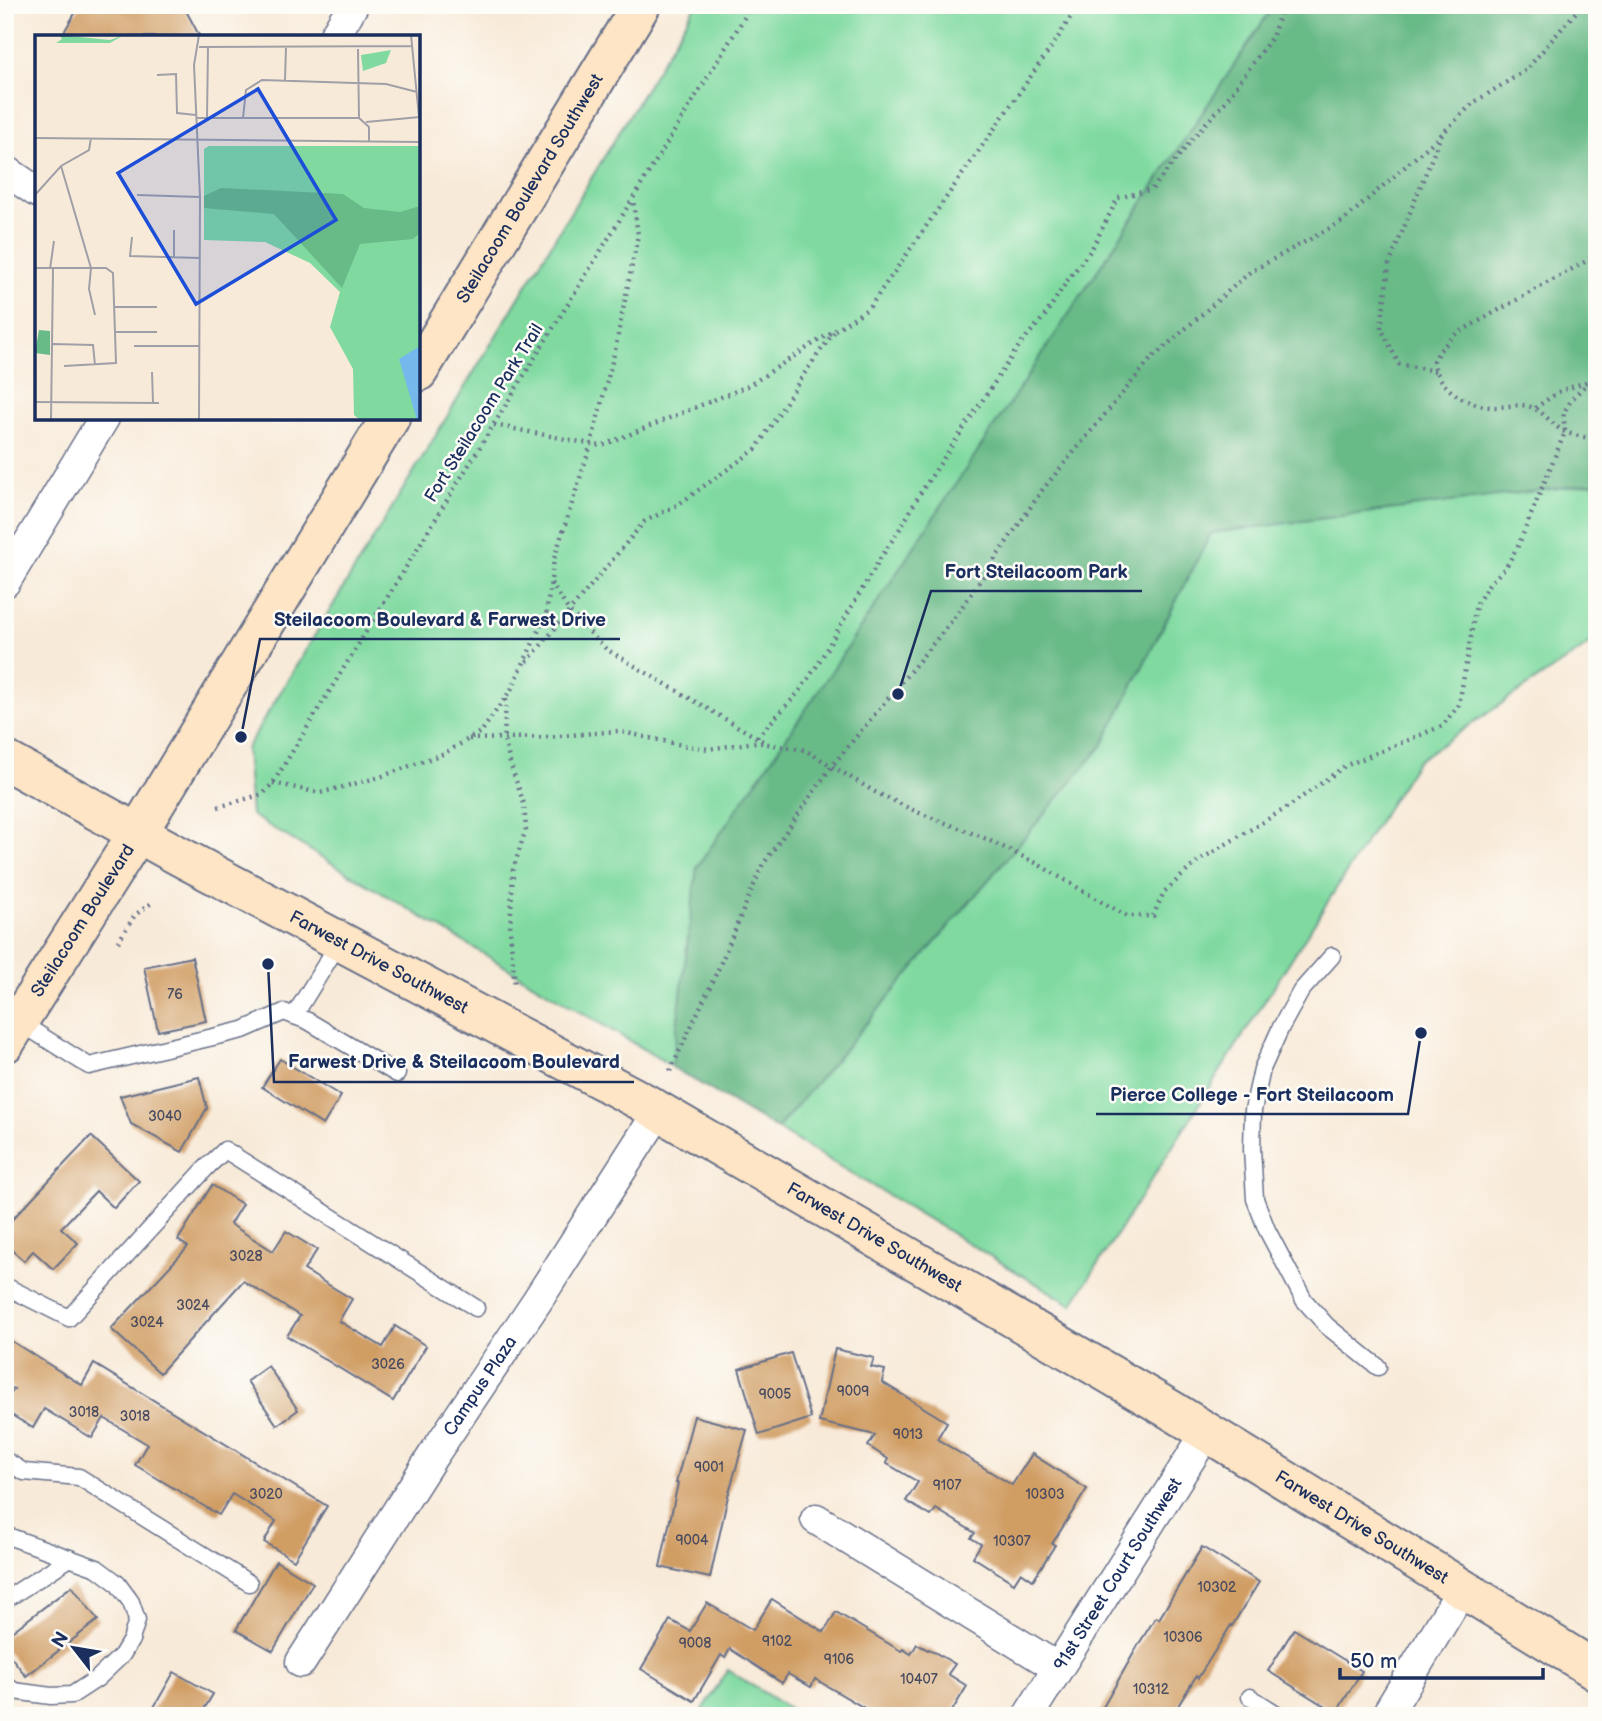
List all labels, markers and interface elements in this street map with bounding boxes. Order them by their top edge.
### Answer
inset map [35,35,420,420]
street label: Steilacoom Boulevard Southwest [452,69,608,307]
street label: Fort Steilacoom Park Trail [420,320,548,506]
callout: Fort Steilacoom Park [931,551,1142,591]
text: Fort Steilacoom Park [945,561,1127,584]
callout: Steilacoom Boulevard & Farwest Drive [260,599,620,639]
text: Steilacoom Boulevard & Farwest Drive [274,609,606,632]
street label: Steilacoom Boulevard [26,840,138,1001]
street label: Farwest Drive Southwest [286,906,472,1018]
house number: 76 [167,986,183,1003]
callout: Farwest Drive & Steilacoom Boulevard [274,1042,634,1082]
text: Farwest Drive & Steilacoom Boulevard [288,1051,620,1074]
callout: Pierce College - Fort Steilacoom [1096,1074,1408,1114]
text: Pierce College - Fort Steilacoom [1110,1084,1394,1107]
house number: 3040 [148,1108,182,1125]
street label: Farwest Drive Southwest [783,1178,966,1297]
house number: 3028 [229,1248,263,1265]
house number: 3024 [176,1297,210,1314]
house number: 3024 [130,1314,164,1331]
street label: Campus Plaza [439,1332,521,1440]
house number: 3026 [371,1356,405,1373]
house number: 9009 [837,1383,869,1400]
house number: 9005 [759,1386,791,1403]
house number: 3018 [69,1404,99,1421]
house number: 3018 [120,1408,150,1425]
house number: 9013 [893,1426,923,1443]
house number: 9001 [694,1459,724,1476]
street label: Farwest Drive Southwest [1271,1466,1453,1588]
street label: 91st Street Court Southwest [1049,1473,1186,1674]
house number: 9107 [933,1477,961,1494]
house number: 3020 [249,1486,283,1503]
house number: 10303 [1025,1486,1065,1503]
house number: 9004 [675,1532,709,1549]
house number: 10307 [993,1533,1031,1550]
house number: 10302 [1198,1579,1237,1596]
north arrow [38,1612,108,1682]
text: N [47,1628,74,1652]
house number: 10306 [1163,1629,1203,1646]
house number: 9102 [762,1633,793,1650]
house number: 9008 [679,1635,711,1652]
scale bar [1340,1637,1542,1681]
text: 50 m [1350,1649,1397,1674]
house number: 9106 [824,1651,855,1668]
house number: 10407 [900,1671,938,1688]
house number: 10312 [1133,1681,1170,1698]

